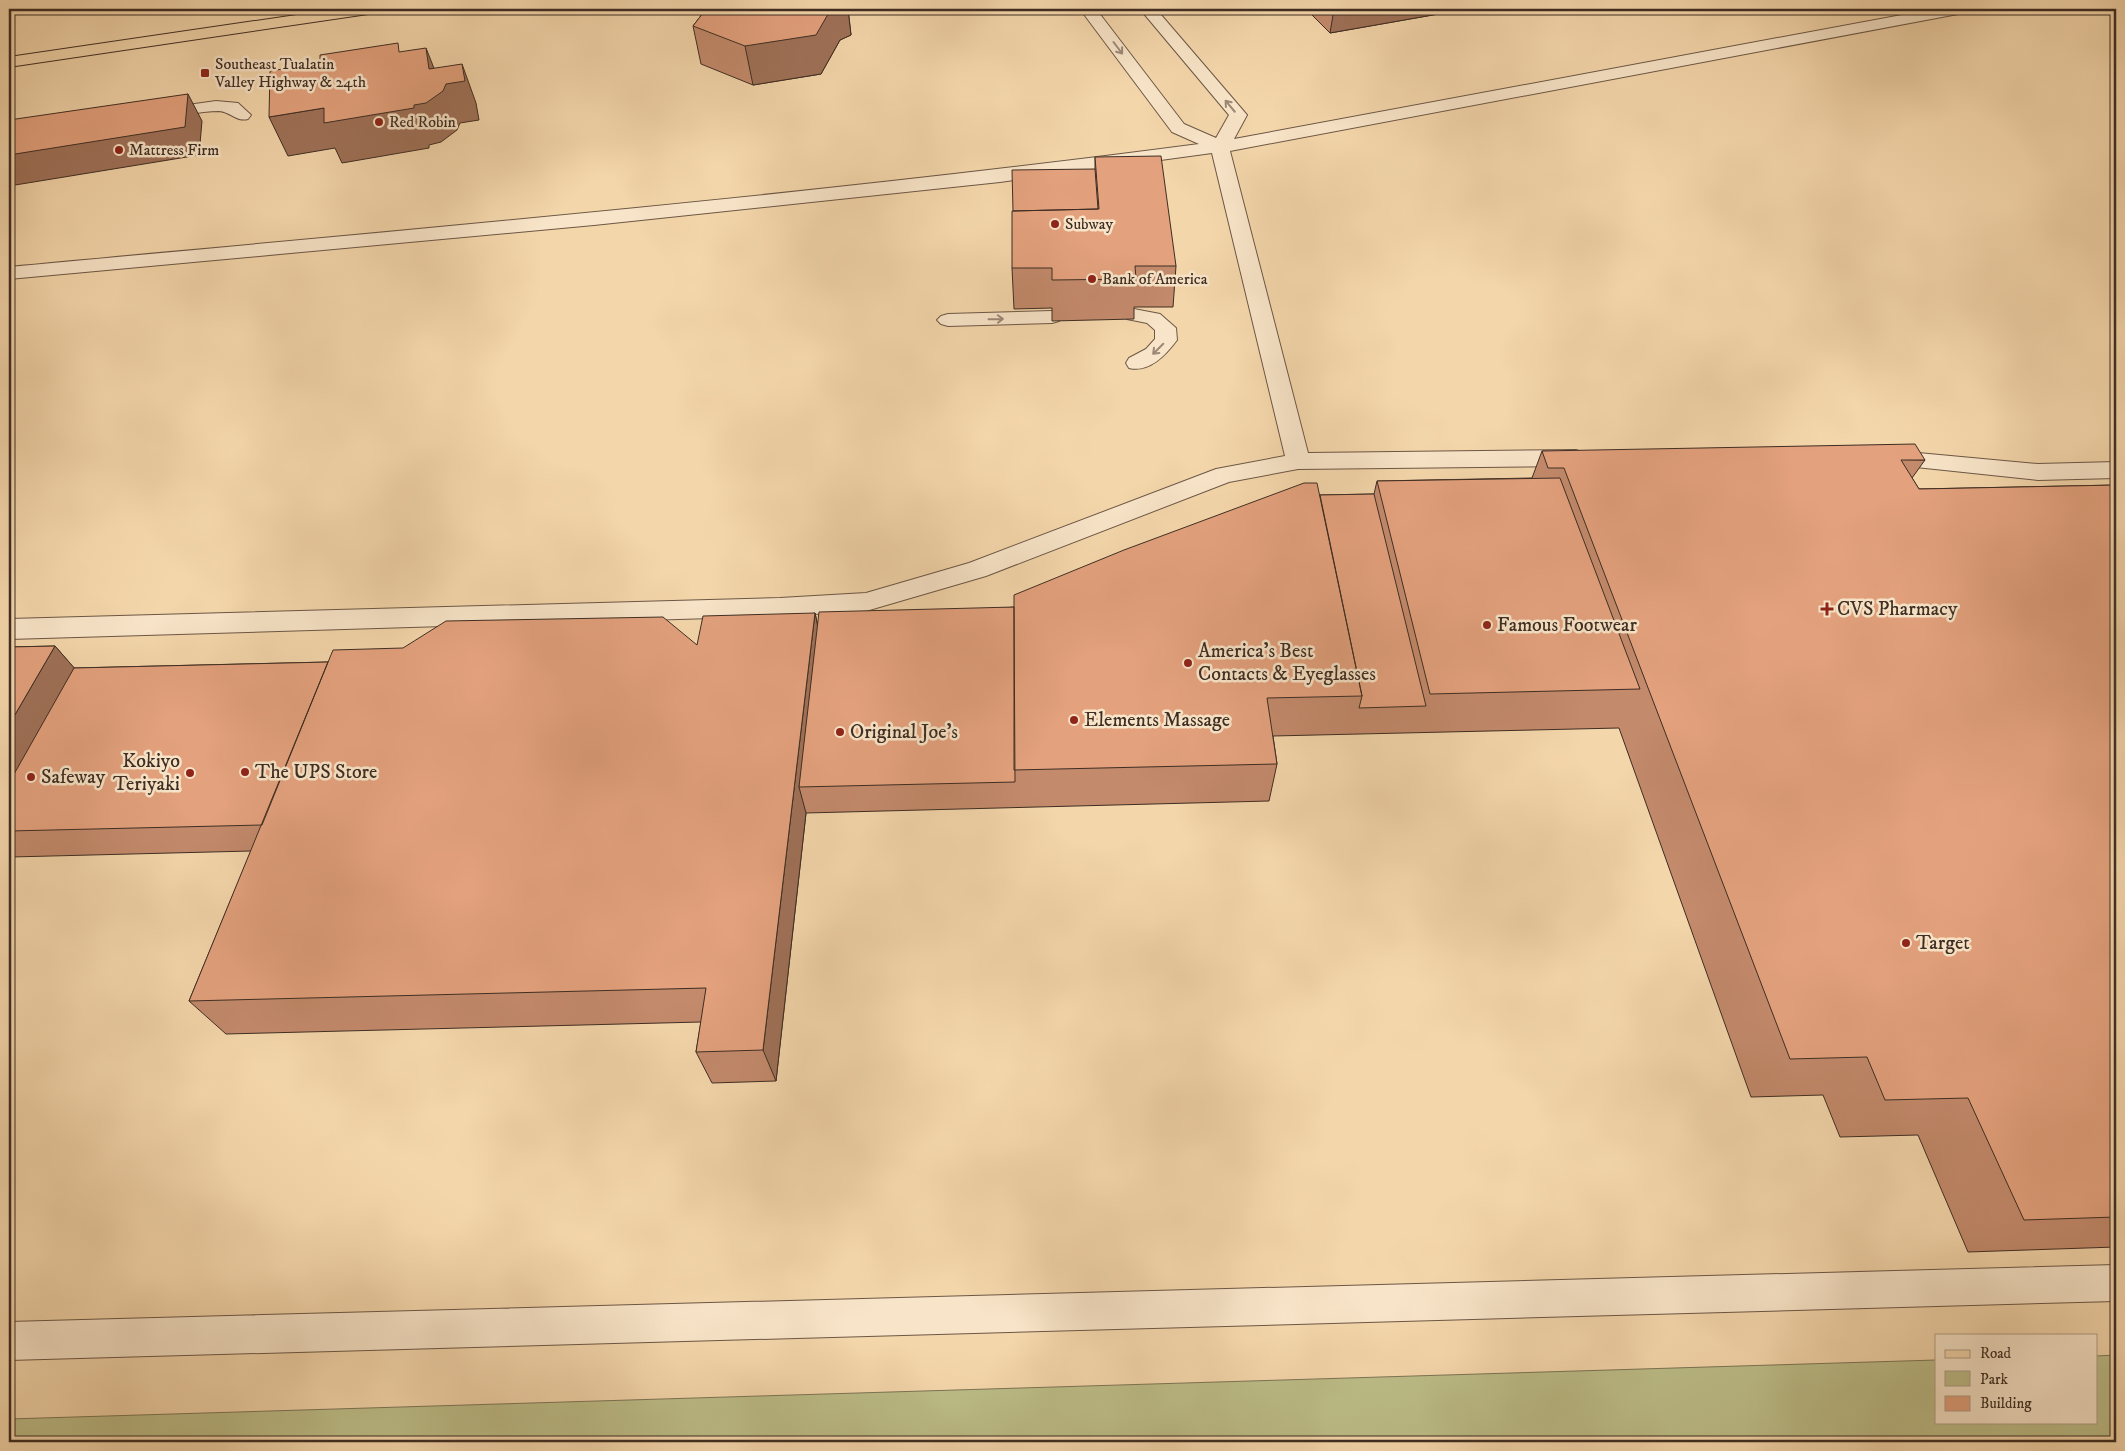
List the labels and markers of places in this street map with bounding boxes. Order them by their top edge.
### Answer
place label: Southeast Tualatin Valley Highway & 24th [214,54,367,92]
marker: Southeast Tualatin Valley Highway & 24th [199,67,211,79]
place label: Red Robin [389,112,457,132]
marker: Red Robin [373,116,385,128]
place label: Mattress Firm [129,140,219,160]
marker: Mattress Firm [113,144,125,156]
place label: Subway [1065,214,1114,234]
marker: Subway [1049,218,1061,230]
place label: Bank of America [1102,269,1208,289]
marker: Bank of America [1086,273,1098,285]
place label: CVS Pharmacy [1837,597,1958,622]
marker: CVS Pharmacy [1821,603,1833,615]
place label: Famous Footwear [1497,613,1637,638]
marker: Famous Footwear [1481,619,1493,631]
place label: America's Best Contacts & Eyeglasses [1198,639,1376,687]
marker: America's Best Contacts & Eyeglasses [1182,657,1194,669]
place label: Elements Massage [1084,708,1230,733]
marker: Elements Massage [1068,714,1080,726]
place label: Original Joe’s [850,720,958,745]
marker: Original Joe’s [834,726,846,738]
place label: Kokiyo Teriyaki [113,749,180,797]
place label: The UPS Store [255,760,377,785]
place label: Safeway [41,765,106,790]
marker: The UPS Store [239,766,251,778]
marker: Kokiyo Teriyaki [184,767,196,779]
marker: Safeway [25,771,37,783]
place label: Target [1916,931,1970,956]
marker: Target [1900,937,1912,949]

